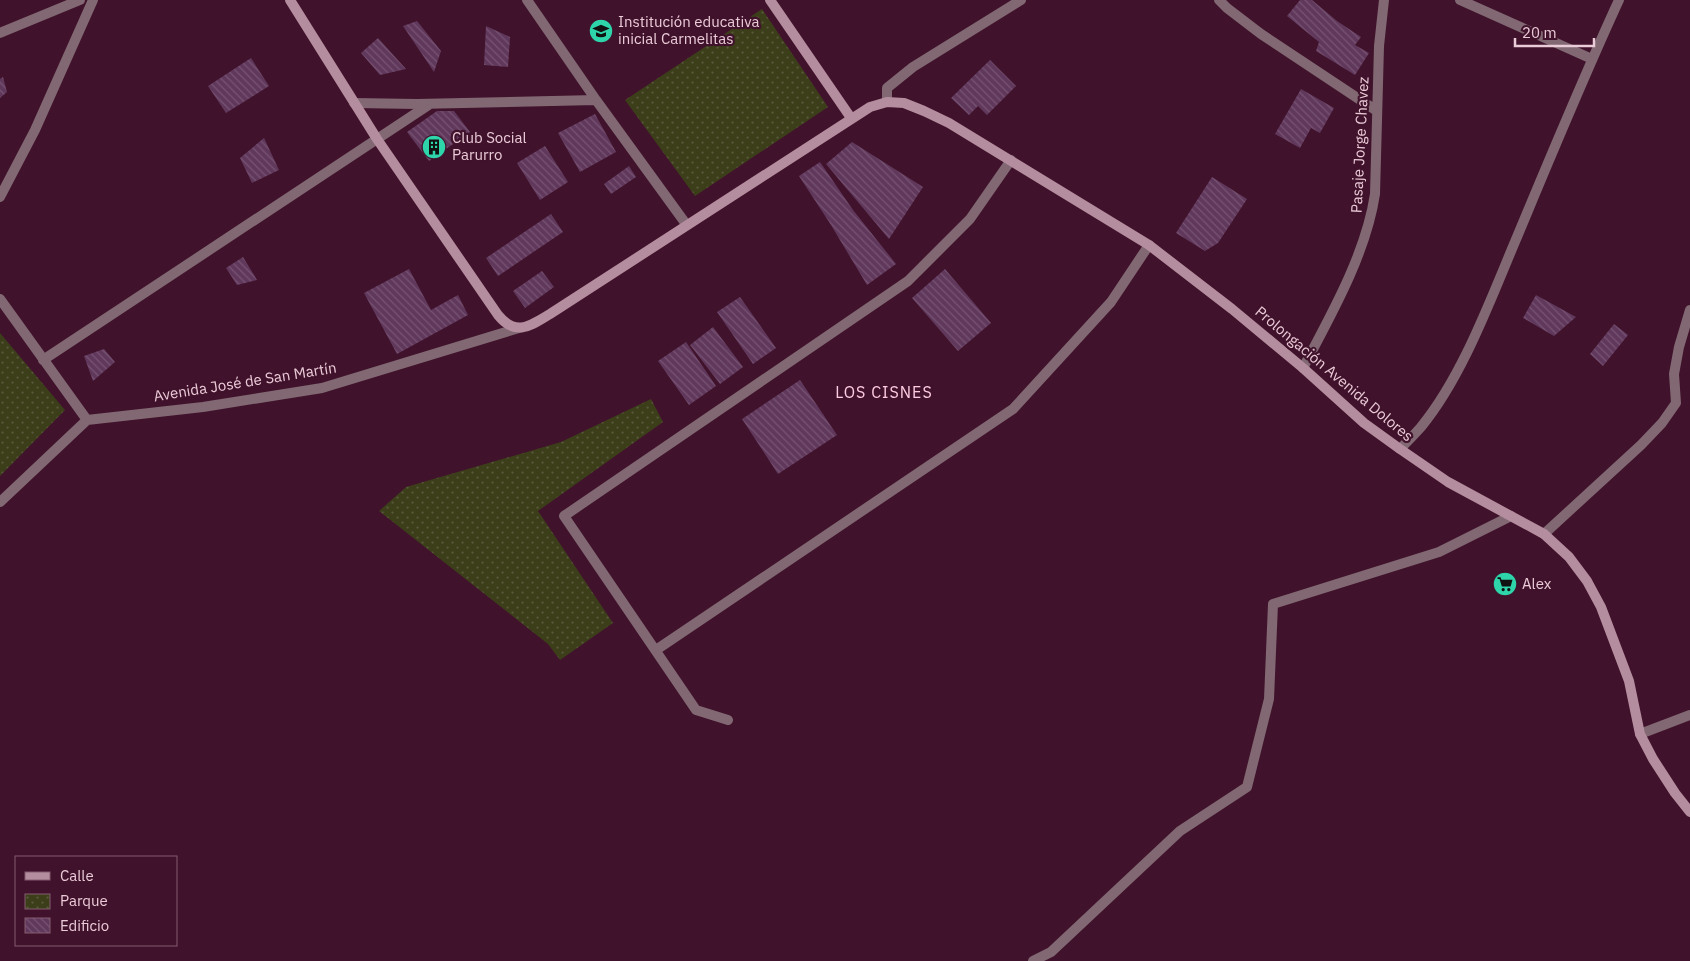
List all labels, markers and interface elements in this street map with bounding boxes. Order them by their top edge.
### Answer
place label: Institución educativa inicial Carmelitas [618,12,760,48]
scale bar [1515,15,1594,47]
school or university icon: Institución educativa inicial Carmelitas [588,18,614,44]
text: 20 m [1522,23,1557,42]
street label: Pasaje Jorge Chavez [1346,76,1373,214]
place label: Club Social Parurro [452,128,527,164]
building icon: Club Social Parurro [421,134,447,160]
street label: Prolongación Avenida Dolores [1251,302,1417,445]
street label: Avenida José de San Martín [152,358,338,405]
district label: LOS CISNES [835,382,933,402]
supermarket icon: Alex [1492,571,1518,597]
place label: Alex [1522,574,1552,593]
legend [15,856,178,946]
text: Calle [60,866,94,885]
text: Parque [60,891,108,910]
text: Edificio [60,916,109,935]

